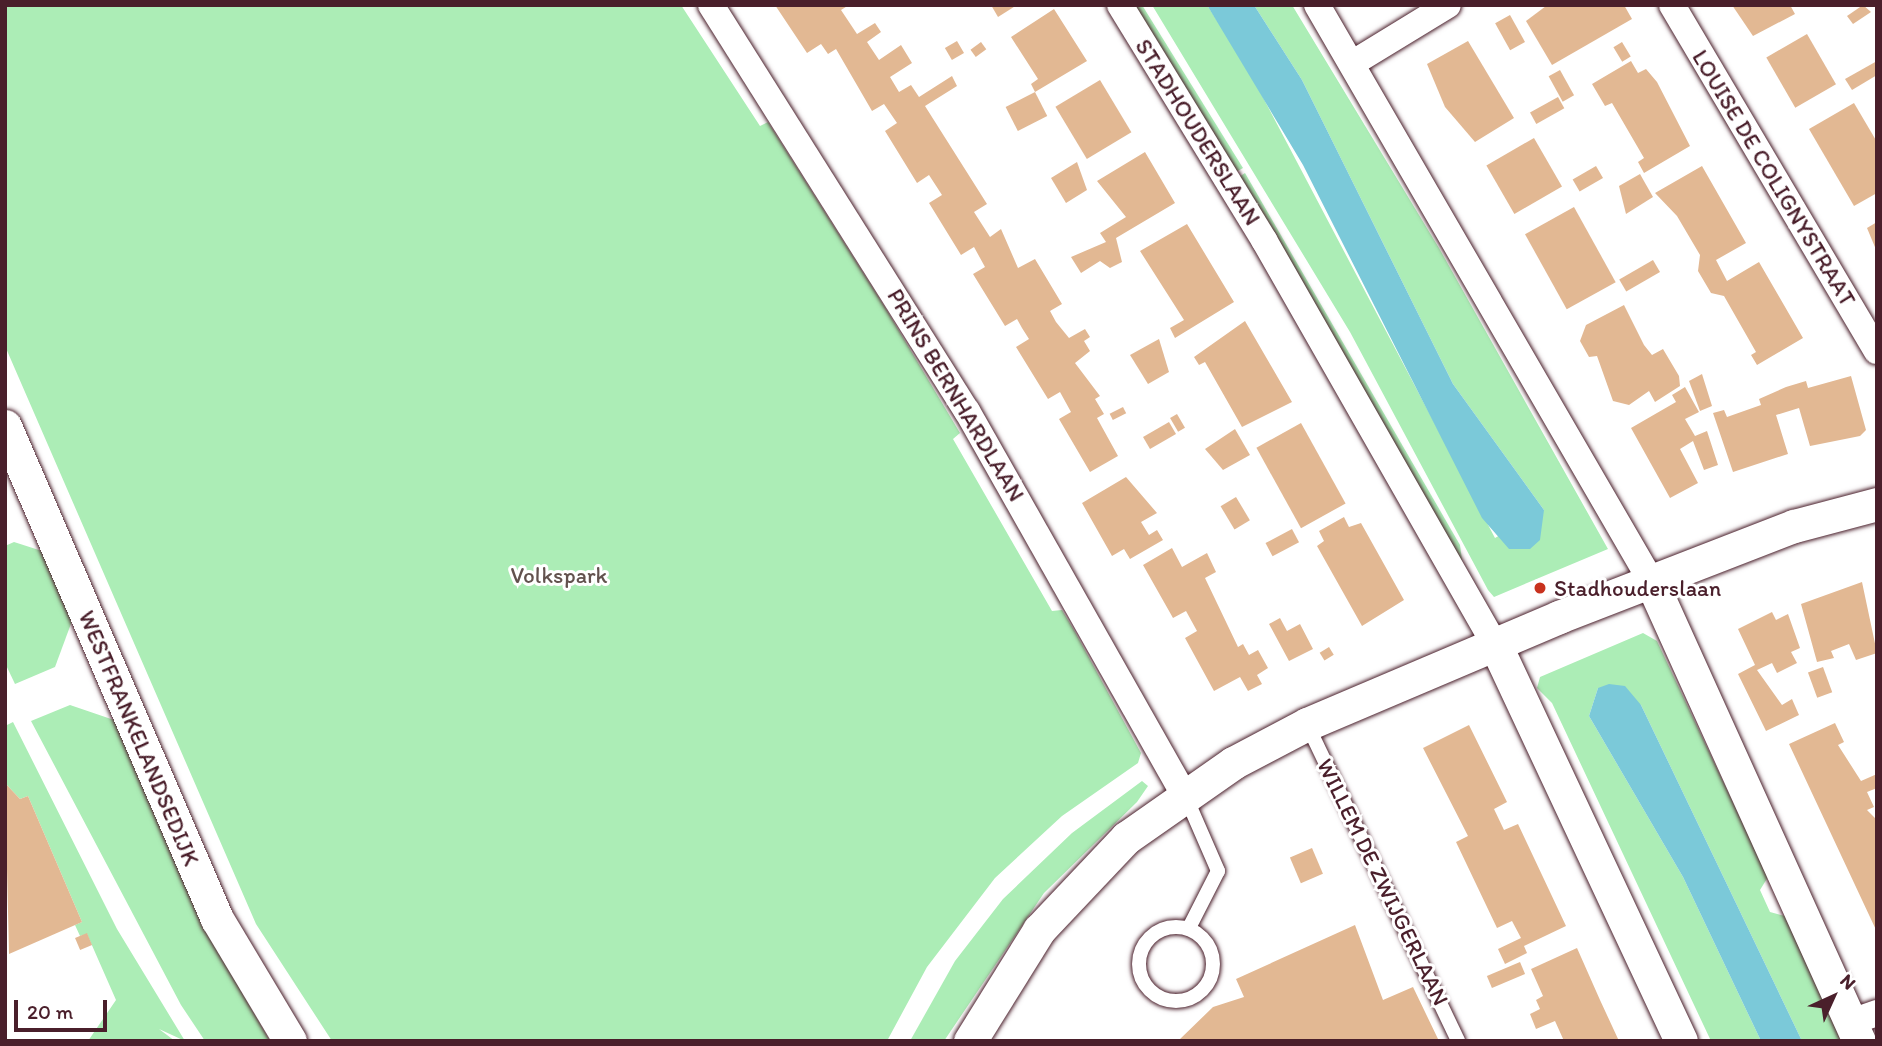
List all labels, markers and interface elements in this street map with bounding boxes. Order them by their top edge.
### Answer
street label: STADHOUDERSLAAN [1129,34,1267,230]
street label: LOUISE DE COLIGNYSTRAAT [1687,46,1861,310]
street label: PRINS BERNHARDLAAN [881,283,1031,507]
park label: Volkspark [510,561,608,589]
place label: Stadhouderslaan [1554,574,1721,602]
marker: Stadhouderslaan [1532,580,1548,596]
street label: WESTFRANKELANDSEDIJK [73,606,205,870]
street label: WILLEM DE ZWIJGERLAAN [1311,753,1455,1011]
north arrow [1798,962,1868,1032]
text: N [1836,969,1861,994]
scale bar [18,986,110,1030]
text: 20 m [27,999,73,1024]

